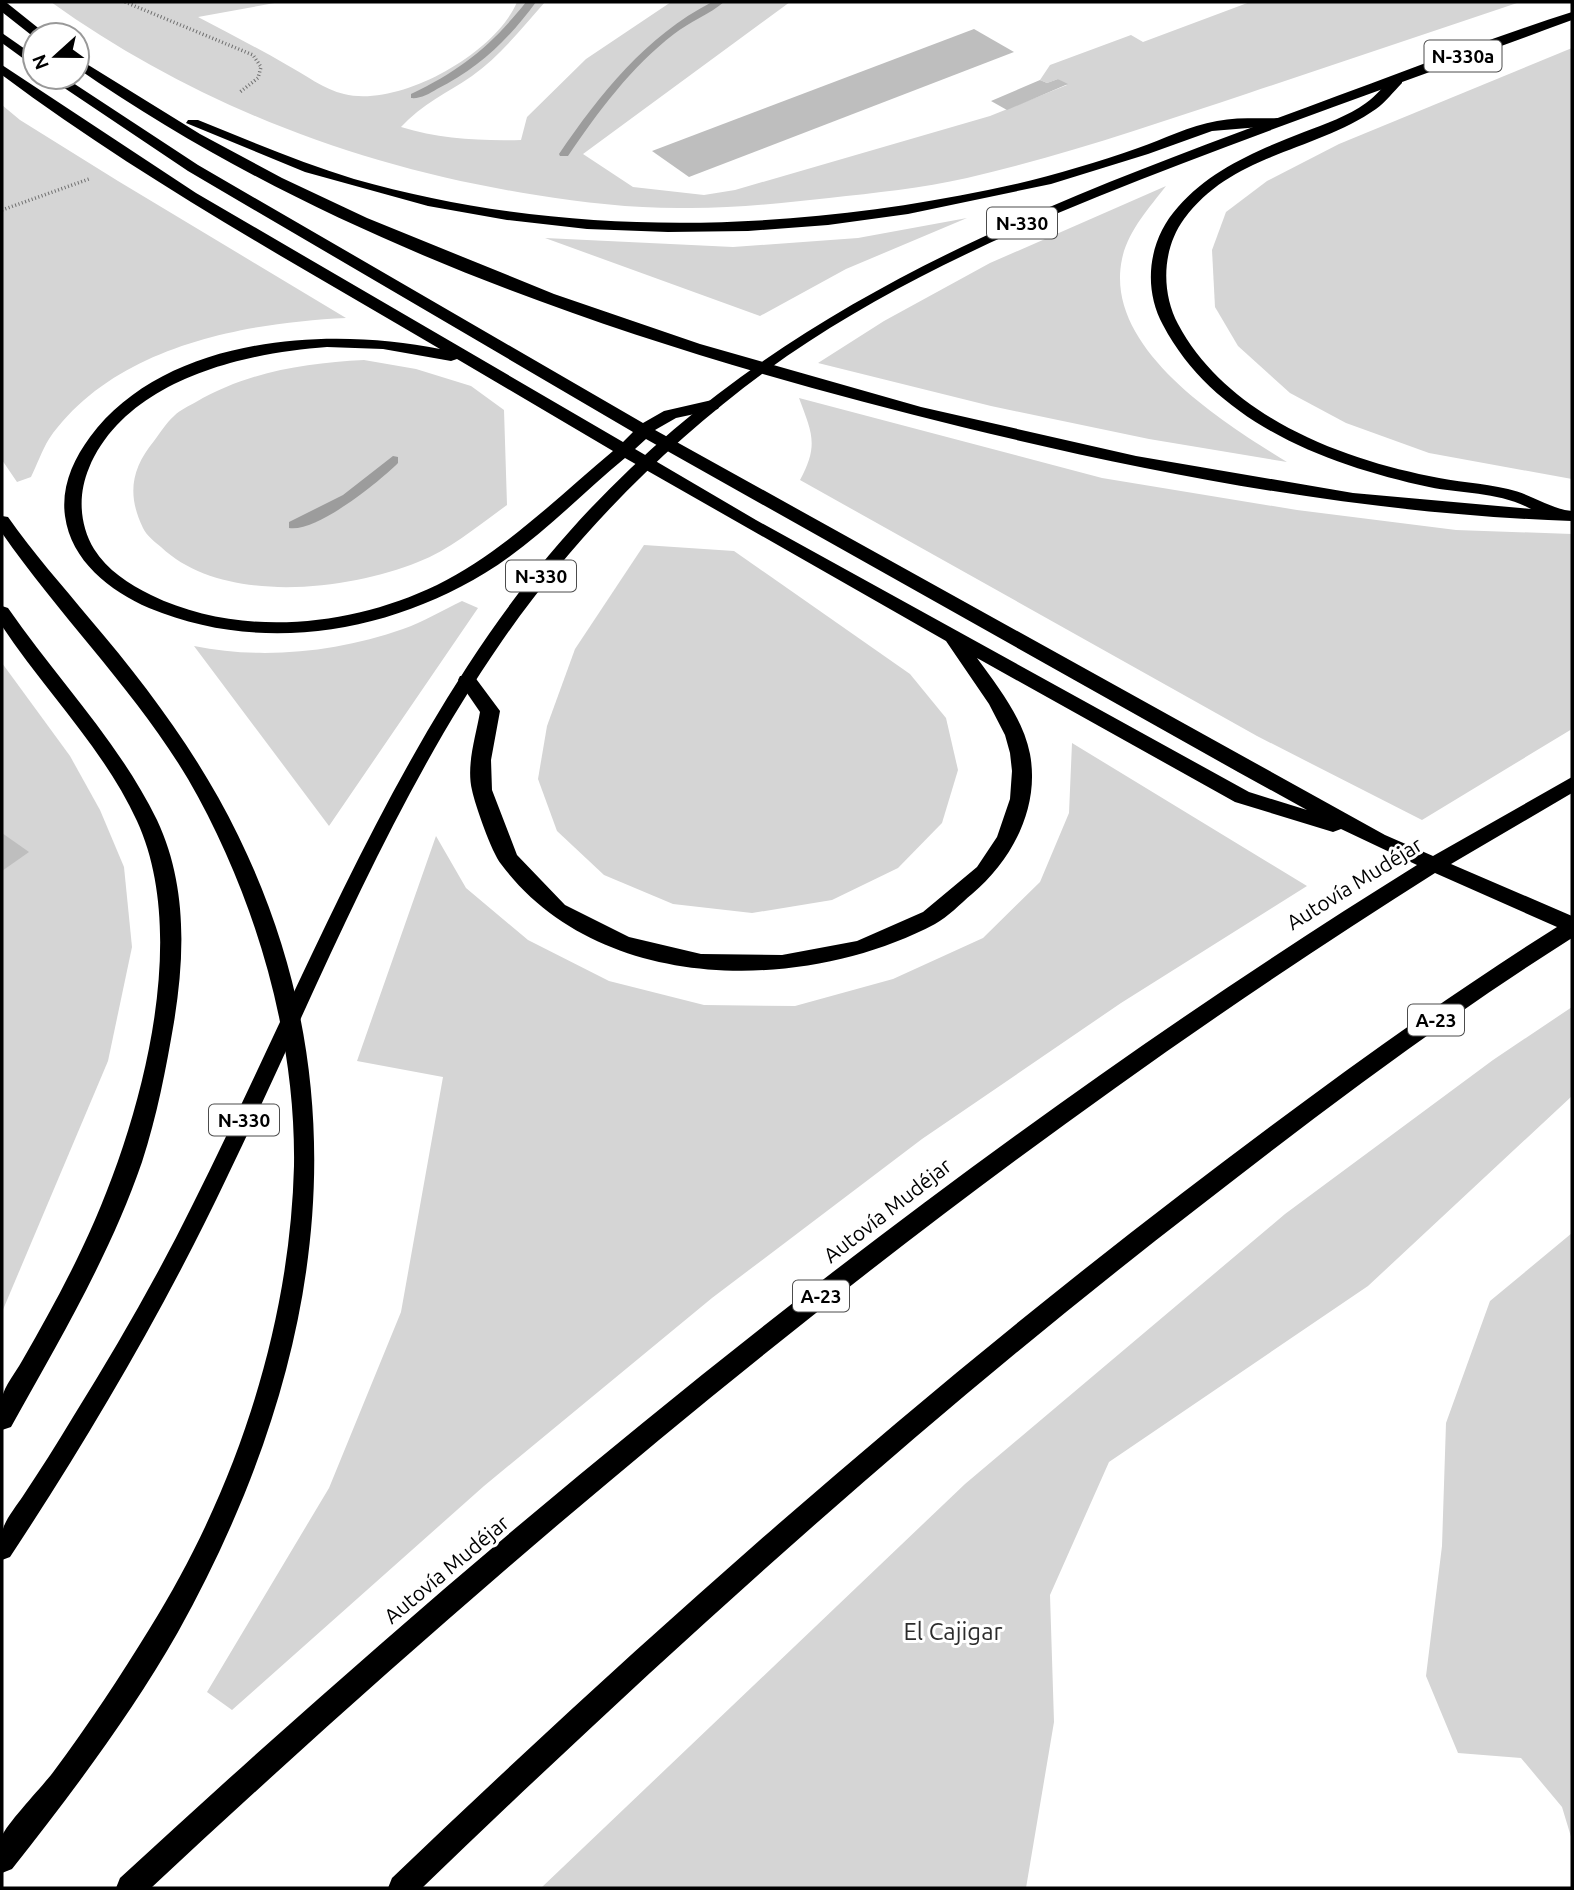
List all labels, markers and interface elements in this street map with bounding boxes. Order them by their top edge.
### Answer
north arrow [21,21,91,91]
road number: N-330a [1424,40,1502,72]
text: N [27,52,53,73]
road number: N-330 [987,208,1057,238]
road number: N-330 [506,561,576,592]
street label: Autovía Mudéjar [1282,832,1426,934]
road number: A-23 [1408,1004,1464,1036]
road number: N-330 [209,1104,279,1136]
street label: Autovía Mudéjar [819,1153,955,1267]
road number: A-23 [793,1280,849,1312]
street label: Autovía Mudéjar [379,1510,513,1628]
park label: El Cajigar [903,1618,1003,1645]

